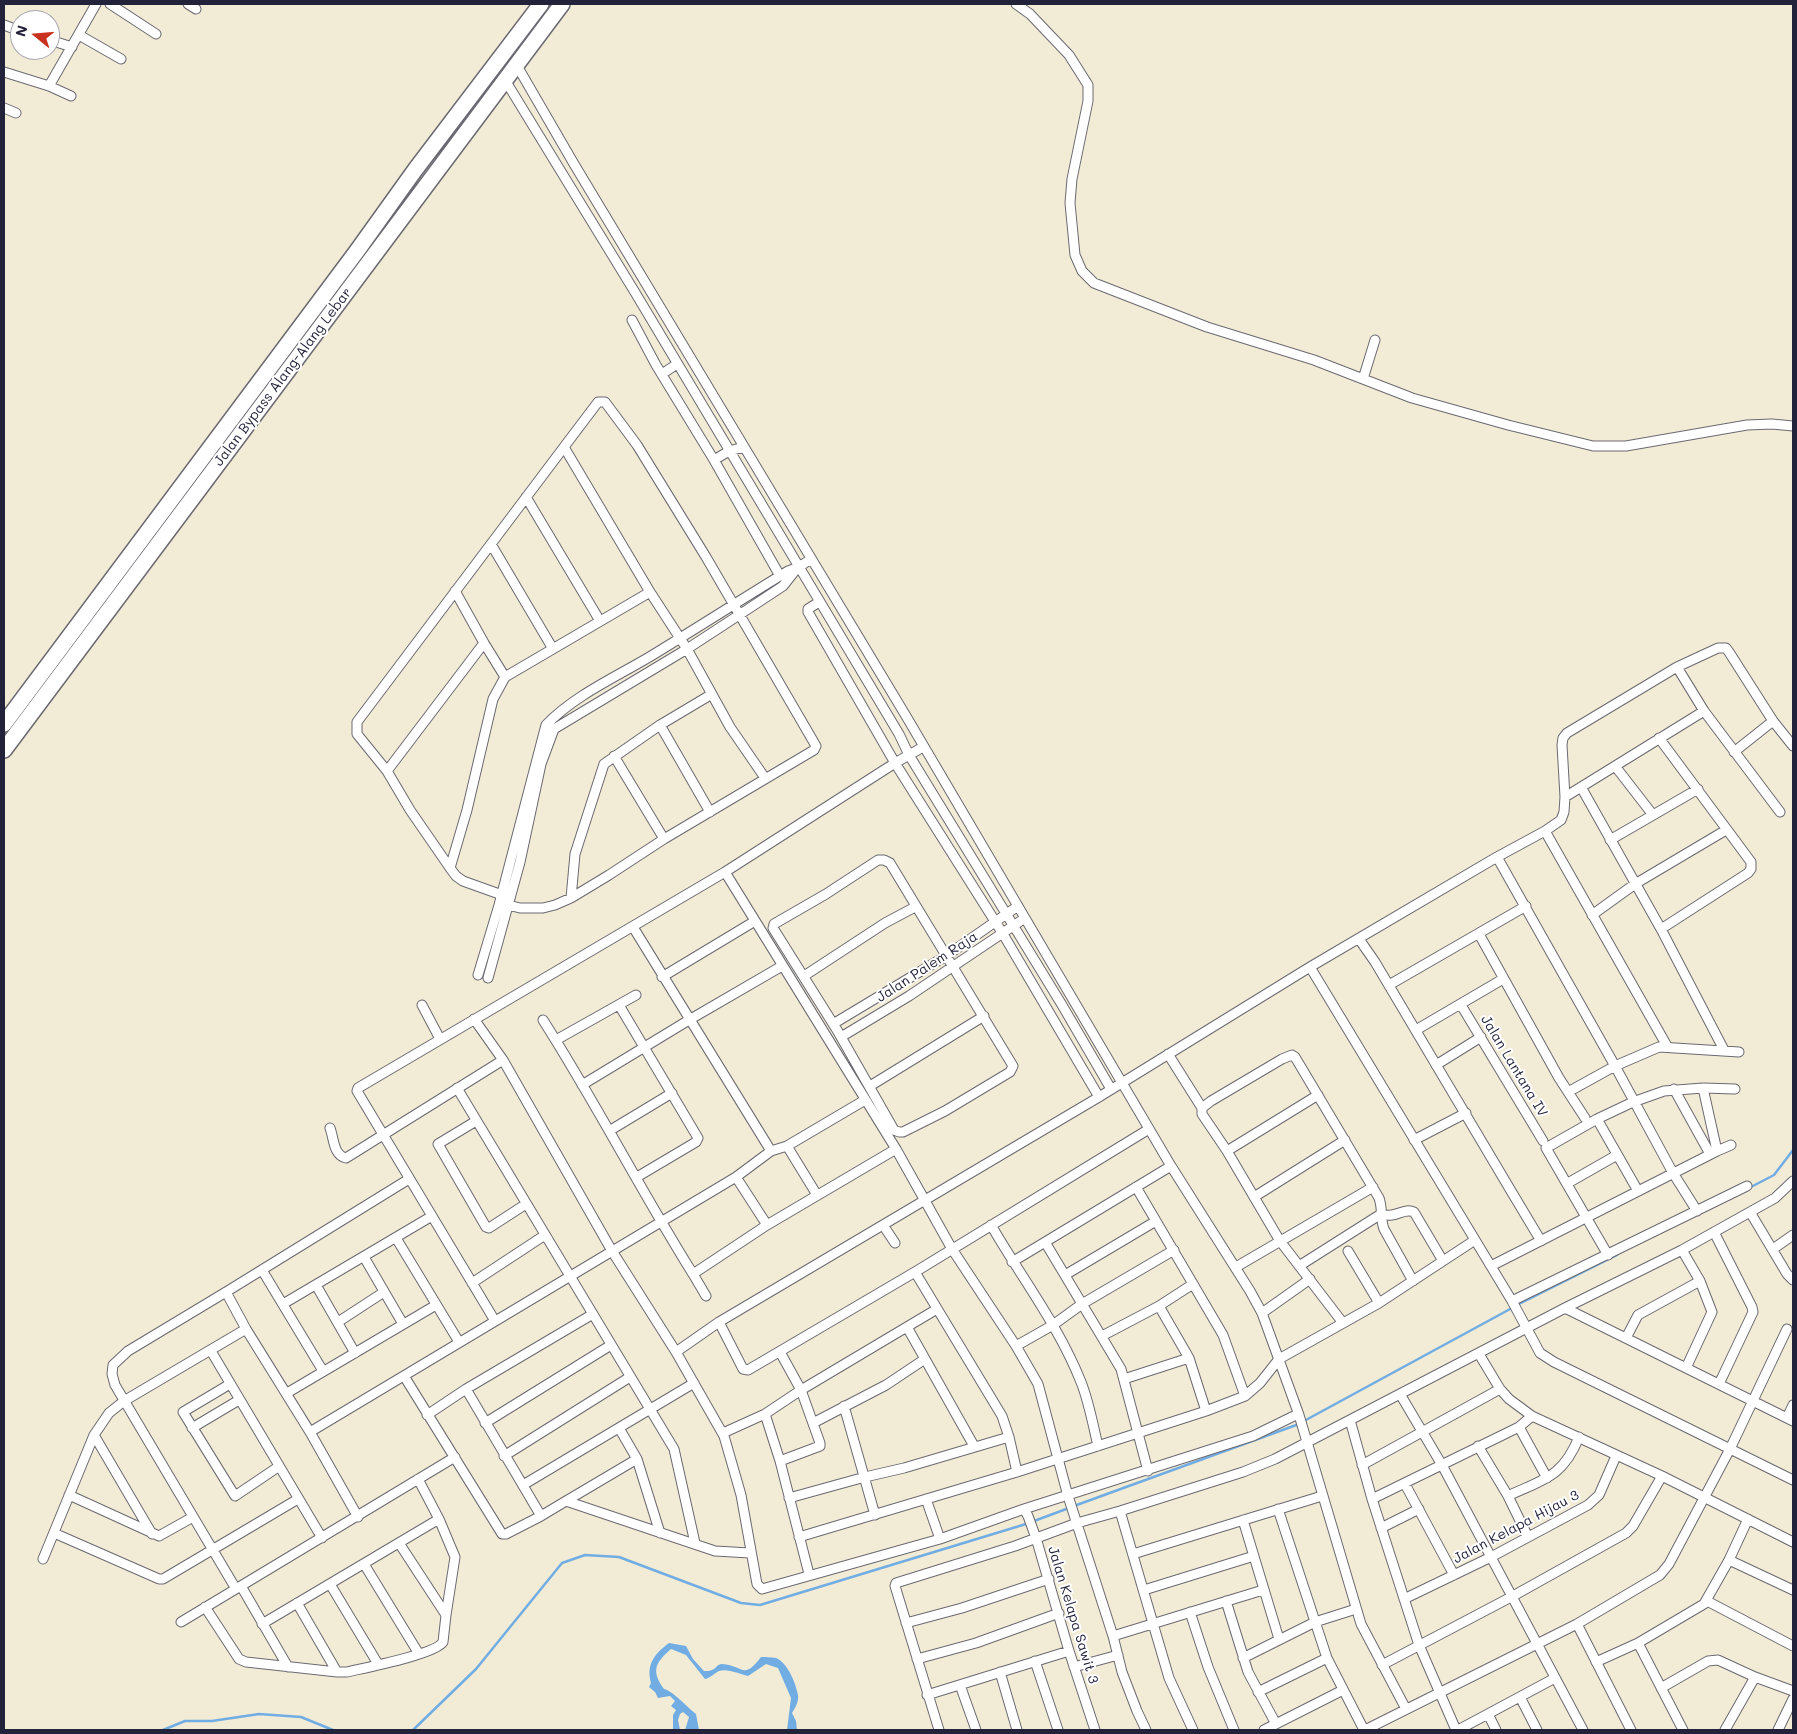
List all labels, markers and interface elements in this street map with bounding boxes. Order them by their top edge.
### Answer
north arrow [10,10,60,60]
text: N [10,23,32,39]
street label: Jalan Bypass Alang-Alang Lebar [210,284,356,470]
street label: Jalan Palem Raja [873,928,981,1006]
street label: Jalan Lantana IV [1477,1012,1551,1120]
street label: Jalan Kelapa Hijau 3 [1450,1487,1582,1567]
street label: Jalan Kelapa Sawit 3 [1044,1544,1102,1686]

